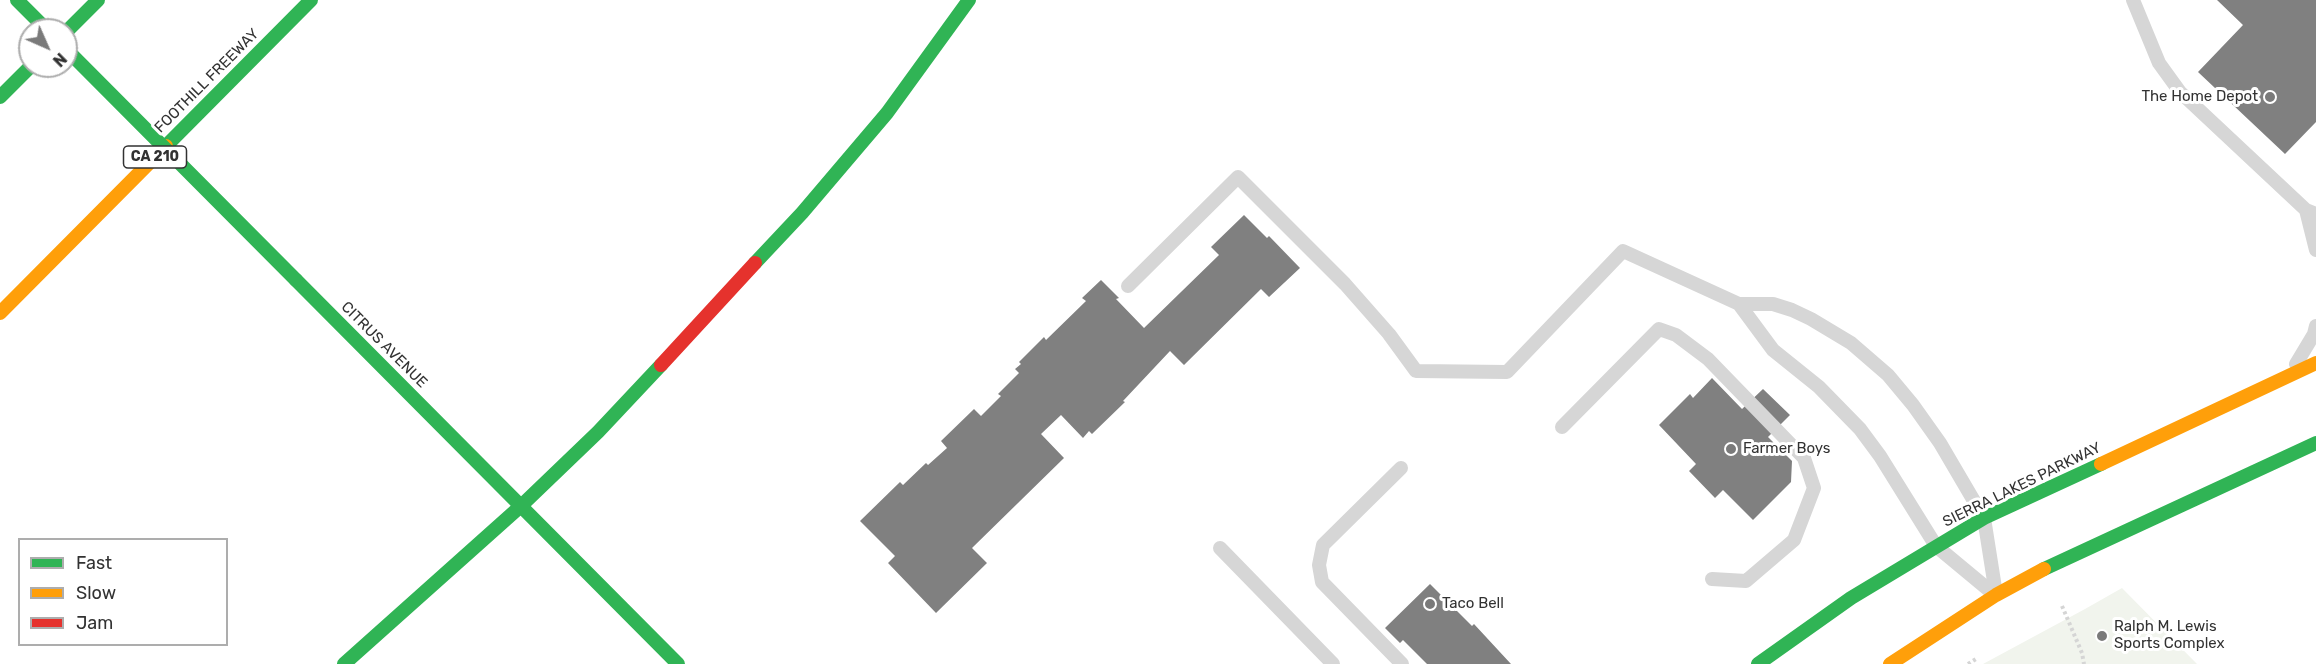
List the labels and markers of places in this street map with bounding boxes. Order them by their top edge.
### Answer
place label: The Home Depot [2142,88,2258,106]
marker: The Home Depot [2263,90,2277,104]
place label: Farmer Boys [1743,440,1830,458]
marker: Farmer Boys [1724,442,1738,456]
place label: Taco Bell [1442,595,1504,613]
marker: Taco Bell [1423,597,1437,611]
place label: Ralph M. Lewis Sports Complex [2114,618,2225,653]
marker: Ralph M. Lewis Sports Complex [2095,629,2109,643]

